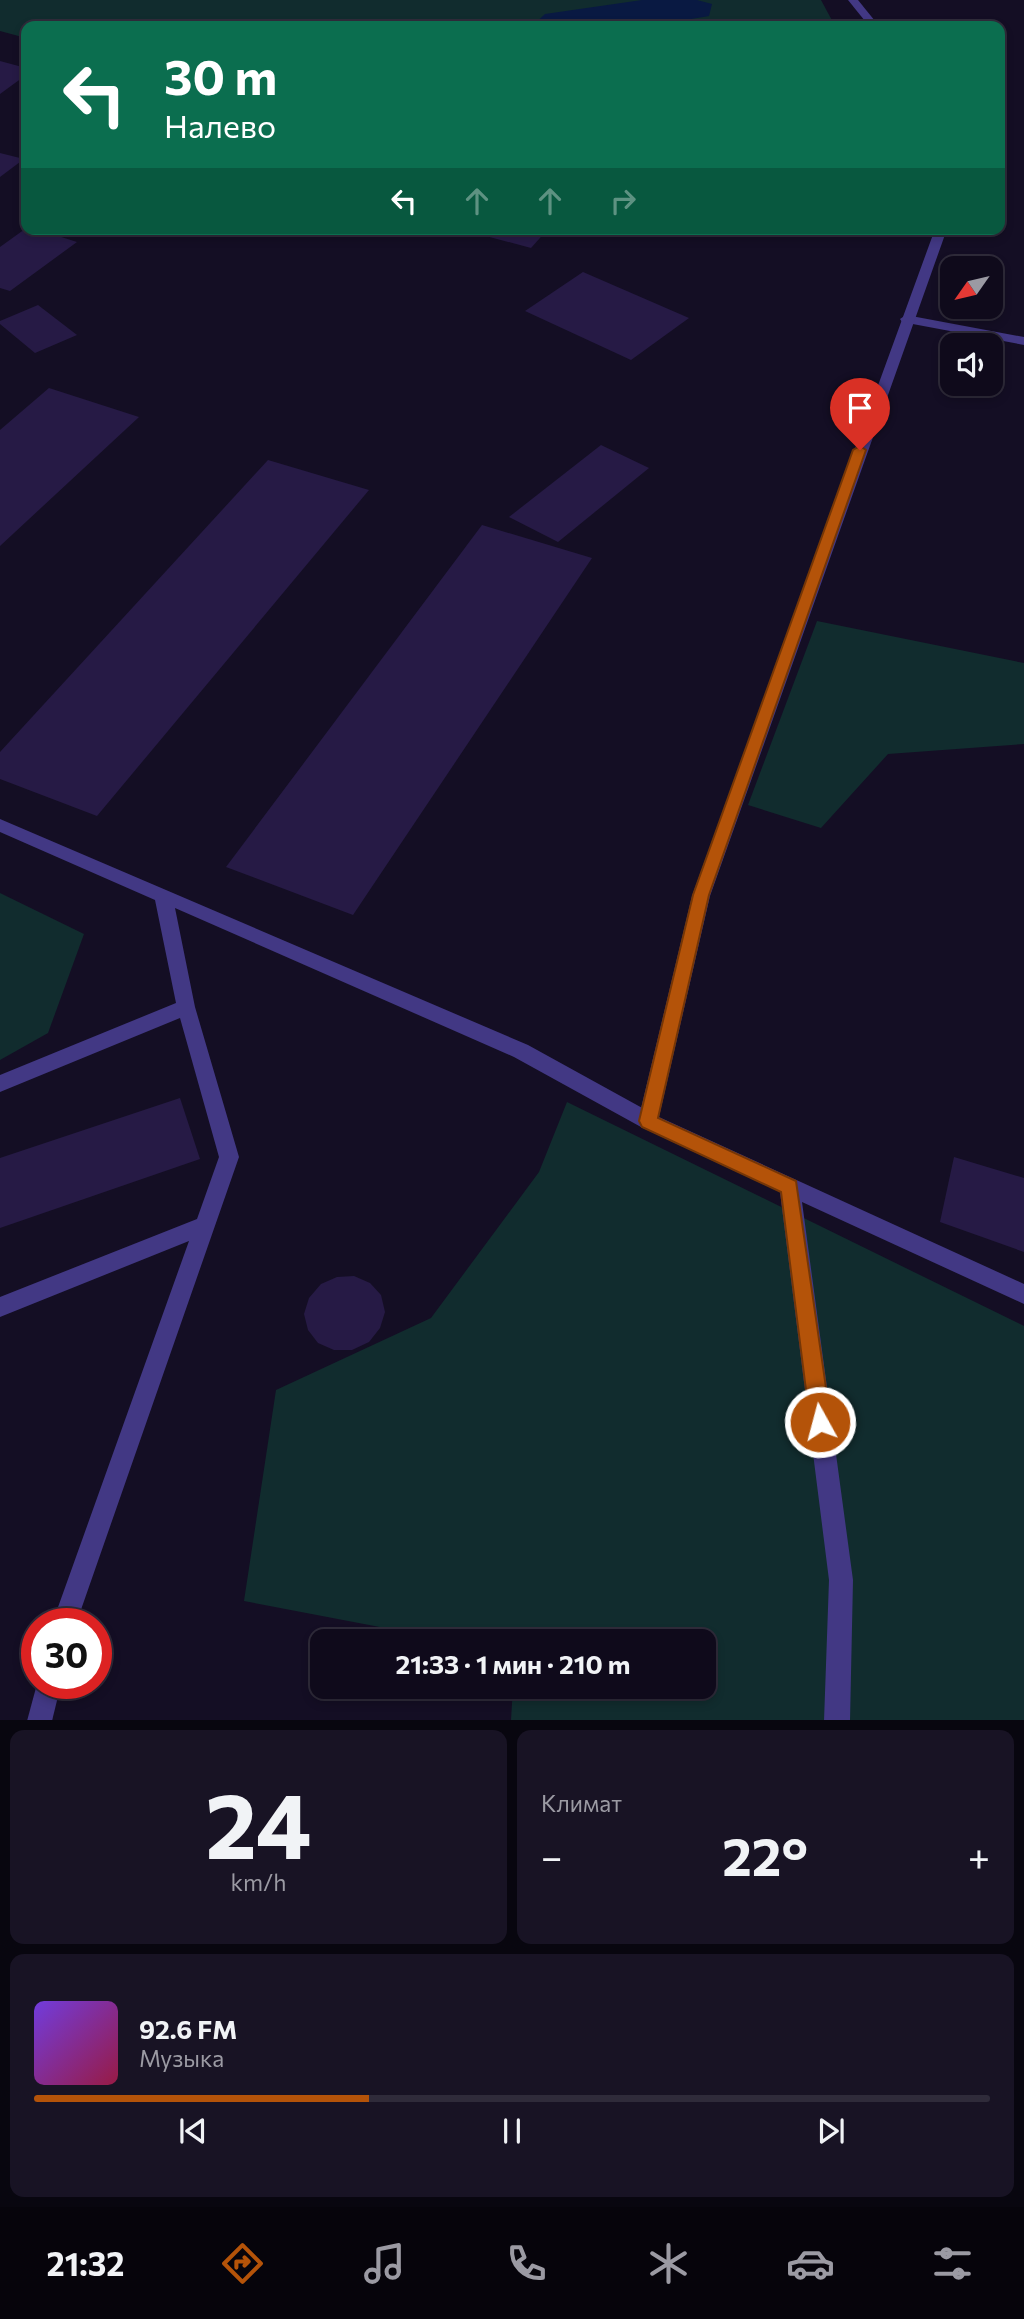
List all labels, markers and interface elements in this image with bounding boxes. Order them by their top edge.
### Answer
text: 30 m [164,45,277,105]
icon: left [49,49,140,140]
text: Налево [164,105,276,145]
icon: left [385,182,423,220]
icon: ahead [458,182,496,220]
icon: ahead [531,182,569,220]
icon: right [604,182,642,220]
north arrow [940,256,1003,318]
map controls [940,256,1003,396]
button: sound [940,333,1003,396]
pin [830,378,890,450]
icon: arrive [841,389,879,427]
position arrow [783,1385,857,1459]
speed limit sign: 30 [21,1608,112,1699]
text: 21:33 · 1 мин · 210 m [396,1648,630,1679]
text: 24 [205,1766,312,1878]
text: Климат [541,1789,622,1817]
text: 22° [722,1823,808,1887]
text: − [541,1832,563,1879]
text: + [968,1832,990,1879]
text: km/h [231,1868,286,1896]
text: 92.6 FM [139,2013,237,2044]
text: Музыка [139,2044,224,2072]
icon: previous [174,2112,212,2150]
icon: pause [493,2112,531,2150]
icon: next [812,2112,850,2150]
icon: directions [218,2239,267,2288]
icon: music [360,2239,409,2288]
icon: phone [502,2239,551,2288]
icon: climate [644,2239,693,2288]
icon: car [786,2239,835,2288]
icon: filters [928,2239,977,2288]
text: 21:32 [47,2243,124,2283]

